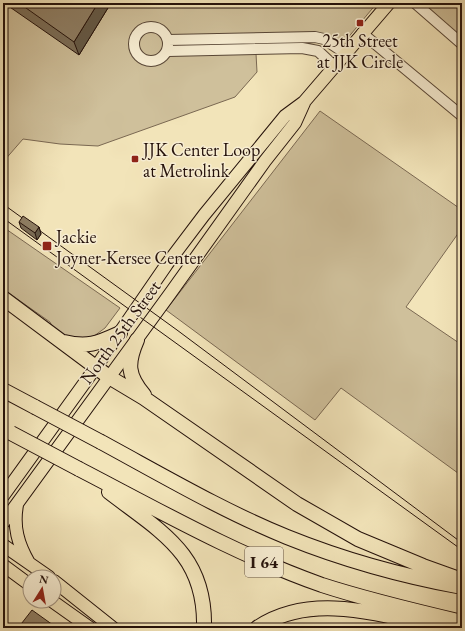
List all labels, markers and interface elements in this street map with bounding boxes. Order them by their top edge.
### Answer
marker: 25th Street at JJK Circle [355,18,365,28]
place label: 25th Street at JJK Circle [317,29,403,73]
place label: JJK Center Loop at Metrolink [141,138,260,182]
marker: JJK Center Loop at Metrolink [130,154,140,164]
place label: Jackie Joyner-Kersee Center [54,225,202,269]
marker: Jackie Joyner-Kersee Center [41,240,53,252]
street label: North 25th Street [75,275,166,389]
road number: I 64 [245,547,283,577]
north arrow [22,569,62,609]
text: N [38,571,50,587]

